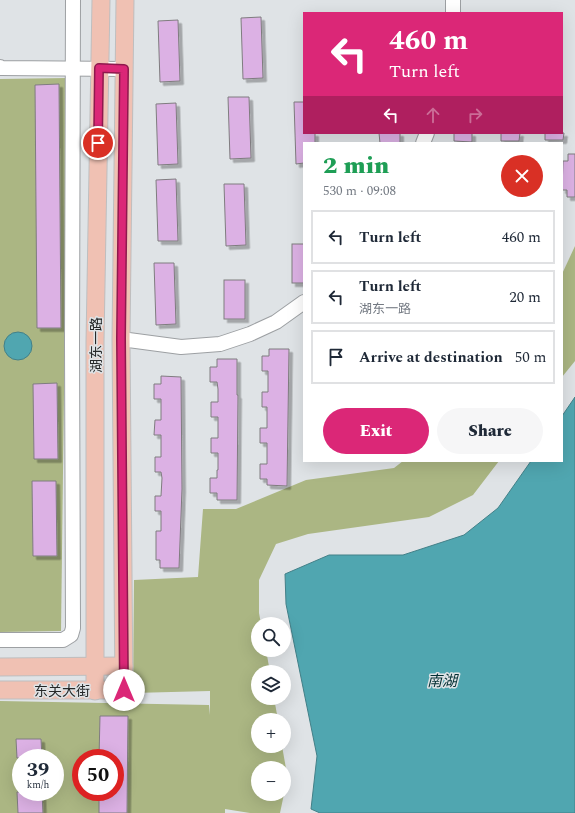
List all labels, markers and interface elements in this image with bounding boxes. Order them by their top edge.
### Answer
text: 460 m [389,19,468,62]
icon: left [323,28,375,80]
text: Turn left [389,58,460,85]
icon: left [380,104,402,126]
icon: ahead [422,104,444,126]
icon: right [464,104,486,126]
pin [81,126,115,160]
icon: arrive [87,132,109,154]
text: 2 min [323,148,389,184]
button: close [501,155,543,197]
text: 530 m · 09:08 [323,181,396,201]
icon: left [325,226,347,248]
text: Turn left [359,226,421,249]
text: 460 m [502,226,541,249]
text: Turn left [359,275,421,298]
icon: left [325,286,347,308]
text: 20 m [509,286,541,309]
text: 湖东一路 [359,299,411,319]
street label: 湖东一路 [86,317,107,373]
icon: arrive [325,346,347,368]
text: Arrive at destination [359,346,503,369]
text: 50 m [515,346,546,369]
button: Exit [323,408,429,454]
button: Share [437,408,543,454]
map controls [251,617,291,801]
button: search [251,617,291,657]
button: layers [251,665,291,705]
position arrow [103,669,145,711]
water label: 南湖 [427,670,459,693]
street label: 东关大街 [34,681,90,702]
button: + [251,713,291,753]
speed limit sign: 50 [72,749,124,801]
text: 39 [27,755,49,785]
button: − [251,761,291,801]
text: km/h [27,777,49,793]

